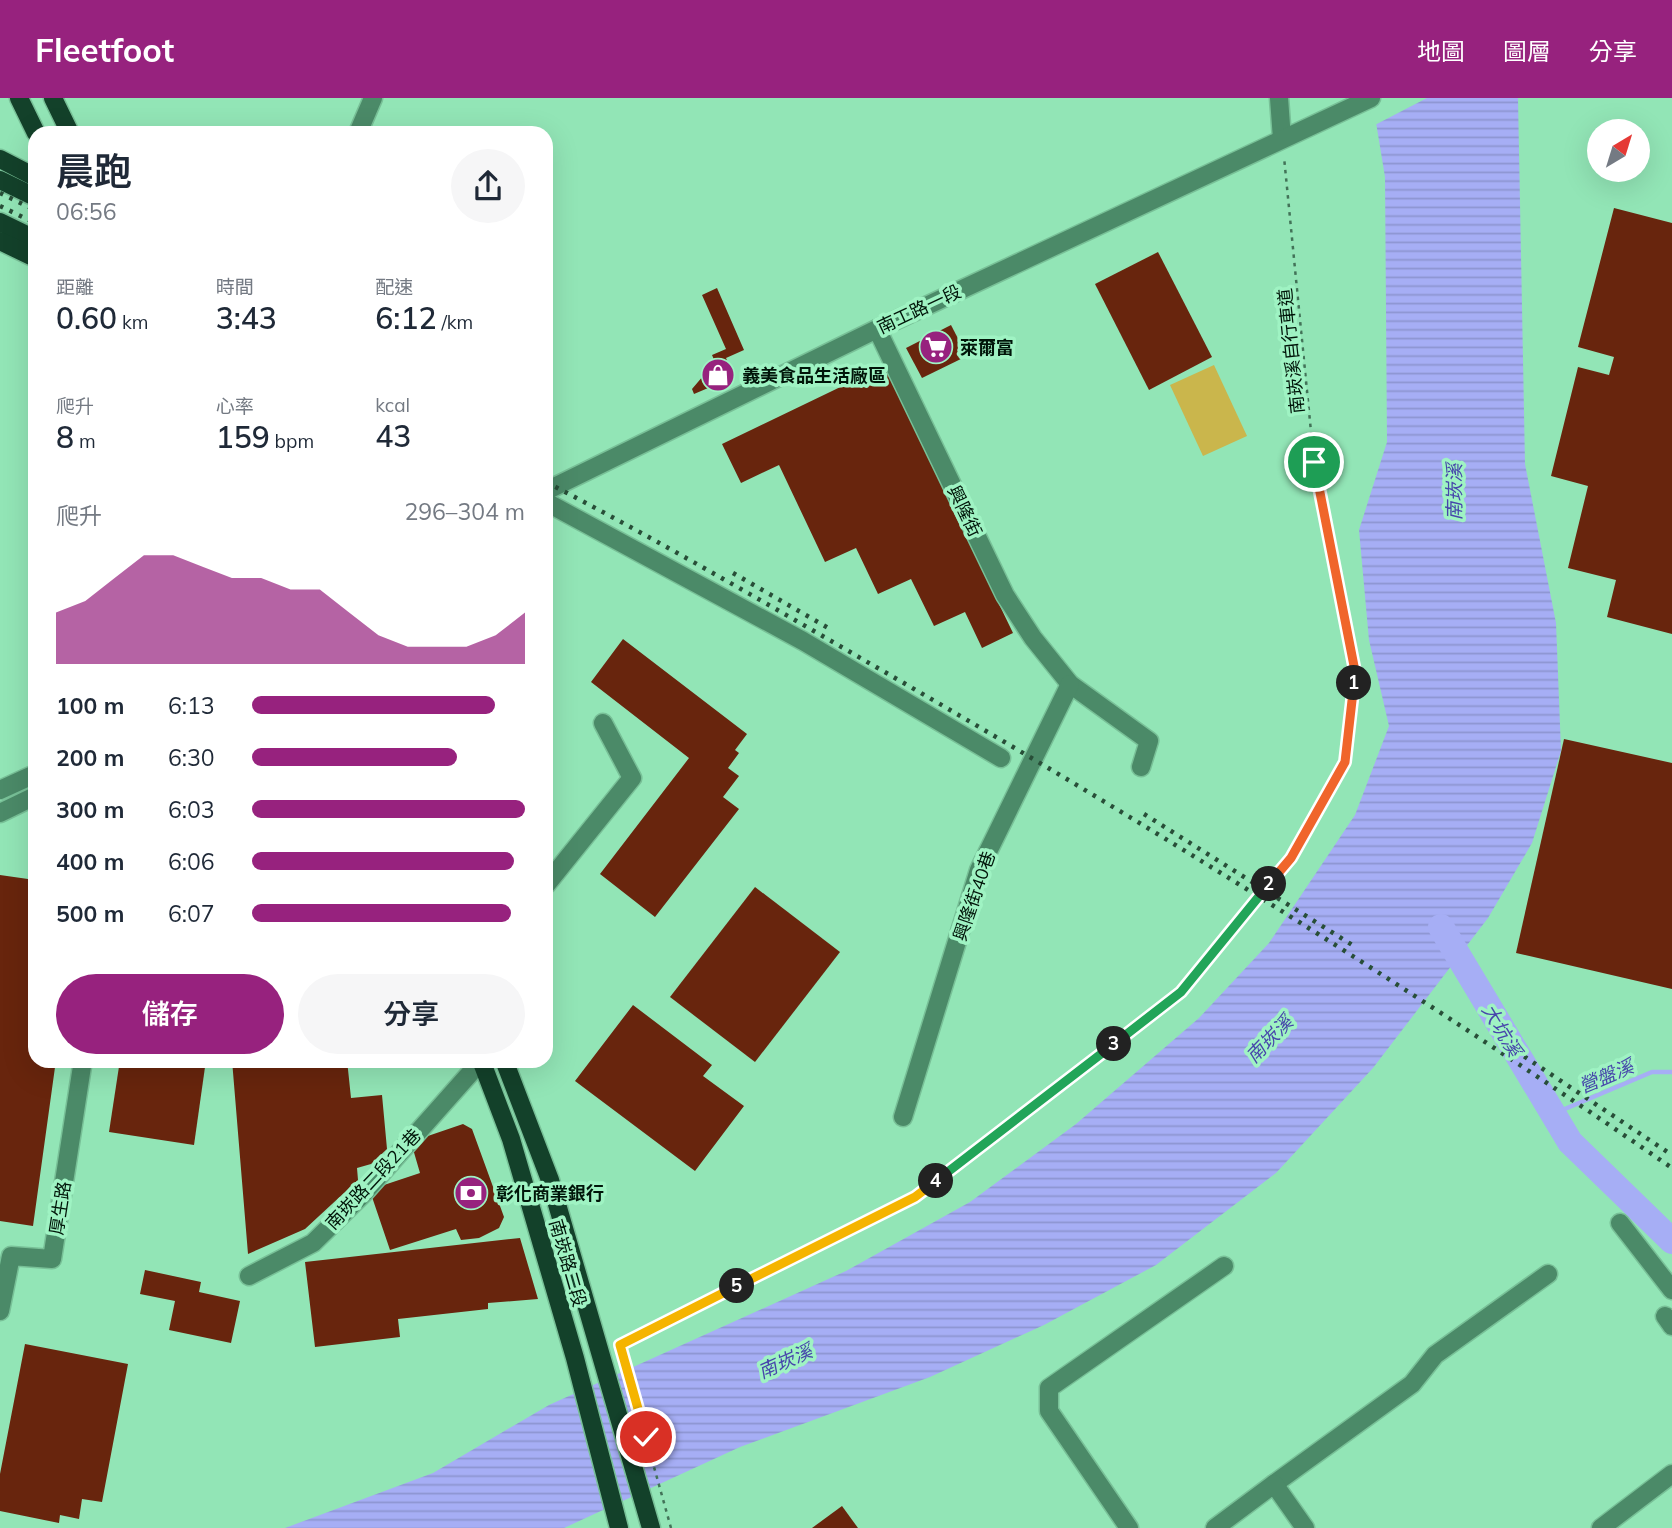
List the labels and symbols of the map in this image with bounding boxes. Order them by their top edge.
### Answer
north arrow [1587,119,1650,182]
street label: 南工路一段 [873,280,965,338]
street label: 南崁溪自行車道 [1273,287,1309,415]
supermarket icon: 萊爾富 [917,328,955,366]
place label: 萊爾富 [960,336,1014,359]
shop icon: 義美食品生活廠區 [699,356,737,394]
place label: 義美食品生活廠區 [742,364,886,387]
pin [1284,432,1344,492]
water label: 南崁溪 [1442,461,1466,521]
street label: 興隆街 [943,482,987,540]
pin: 1 [1336,666,1372,700]
street label: 興隆街40巷 [948,848,1000,944]
pin: 2 [1252,866,1286,902]
water label: 大坑溪 [1477,999,1529,1063]
water label: 南崁溪 [1241,1008,1300,1068]
pin: 3 [1096,1026,1132,1062]
water label: 營盤溪 [1575,1053,1640,1098]
street label: 南崁路二段21巷 [320,1124,426,1234]
pin: 4 [918,1164,954,1198]
bank icon: 彰化商業銀行 [452,1174,490,1212]
street label: 厚生路 [44,1180,76,1236]
place label: 彰化商業銀行 [496,1182,604,1205]
street label: 南崁路二段 [545,1217,591,1309]
pin: 5 [720,1268,754,1304]
water label: 南崁溪 [754,1337,819,1384]
pin [616,1407,676,1467]

